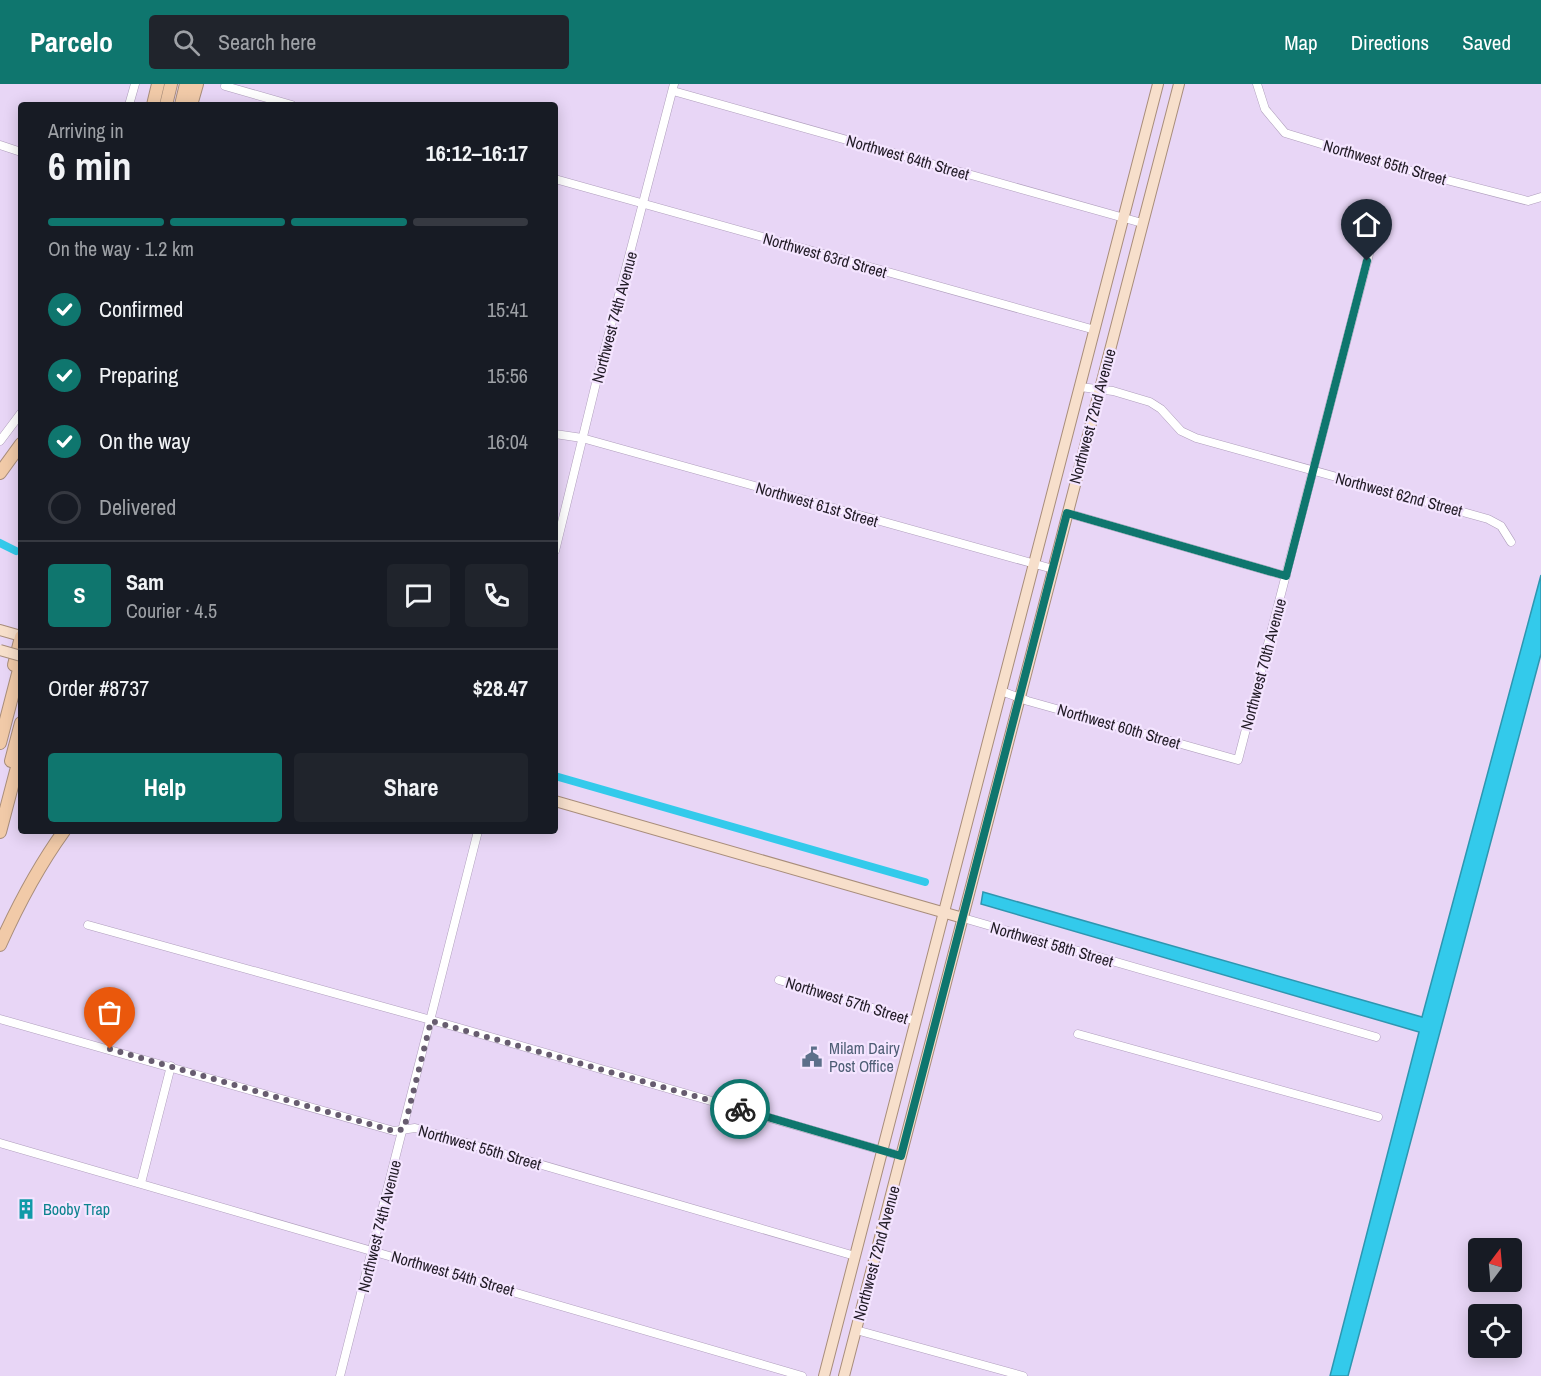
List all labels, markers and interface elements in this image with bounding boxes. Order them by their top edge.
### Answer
search box [149,15,569,69]
text: Parcelo [30,23,113,61]
icon: search [170,26,203,59]
text: Search here [218,27,316,57]
text: Map [1284,28,1318,57]
text: Directions [1351,28,1429,57]
text: Saved [1462,28,1511,57]
text: Arriving in [48,117,124,144]
street label: Northwest 64th Street [844,129,972,185]
street label: Northwest 65th Street [1321,134,1449,190]
text: 16:12–16:17 [426,138,528,168]
text: 6 min [48,140,132,192]
pin [1341,199,1392,261]
icon: home [1350,208,1383,241]
street label: Northwest 63rd Street [761,227,890,283]
text: On the way · 1.2 km [48,235,194,262]
street label: Northwest 74th Avenue [586,249,642,385]
icon: check [48,293,81,326]
text: Confirmed [99,294,183,324]
text: 15:41 [487,296,528,323]
street label: Northwest 72nd Avenue [1063,346,1121,486]
icon: check [48,359,81,392]
text: Preparing [99,360,178,390]
text: 15:56 [487,362,528,389]
icon: check [48,425,81,458]
text: On the way [99,426,190,456]
text: 16:04 [487,428,528,455]
street label: Northwest 62nd Street [1333,466,1465,522]
street label: Northwest 61st Street [753,476,881,532]
text: Delivered [99,492,176,522]
button: chat [387,564,450,627]
button: phone [465,564,528,627]
text: Sam [126,567,164,597]
text: S [73,580,86,610]
street label: Northwest 70th Avenue [1235,596,1291,732]
text: Courier · 4.5 [126,597,217,624]
text: Order #8737 [48,673,149,703]
text: $28.47 [473,673,528,703]
street label: Northwest 60th Street [1055,698,1183,754]
button: Help [48,753,282,822]
button: Share [294,753,528,822]
street label: Northwest 58th Street [988,916,1116,972]
street label: Northwest 57th Street [783,971,911,1029]
pin [84,987,135,1049]
icon: bag [93,996,126,1029]
place label: Milam Dairy Post Office [829,1037,900,1077]
public building icon: Milam Dairy Post Office [800,1045,824,1069]
courier [710,1079,770,1139]
icon: bike [724,1093,757,1126]
street label: Northwest 55th Street [416,1119,544,1175]
street label: Northwest 74th Avenue [352,1158,406,1294]
street label: Northwest 72nd Avenue [847,1183,905,1323]
building icon: Booby Trap [14,1197,38,1221]
place label: Booby Trap [43,1198,110,1220]
north arrow [1468,1238,1522,1292]
map controls [1468,1238,1522,1358]
street label: Northwest 54th Street [389,1245,517,1301]
button: locate [1468,1304,1522,1358]

